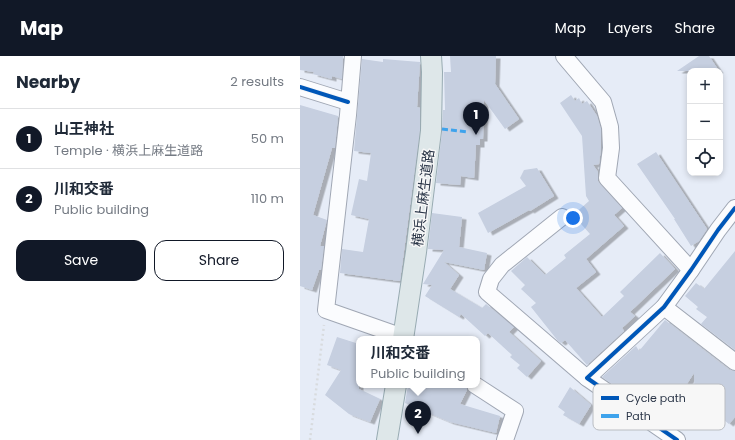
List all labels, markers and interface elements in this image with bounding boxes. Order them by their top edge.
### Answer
text: Map [20,15,63,42]
text: Map [555,18,586,38]
text: Layers [608,18,652,38]
text: Share [674,18,715,38]
map controls [687,68,723,176]
button: + [687,68,723,104]
text: Nearby [16,70,80,94]
text: 2 results [230,72,284,91]
pin: 1 [463,102,489,135]
button: − [687,104,723,140]
text: 山王神社 [54,118,114,139]
text: 1 [27,129,31,148]
text: 50 m [251,129,284,148]
button: locate [687,140,723,176]
text: Temple · 横浜上麻生道路 [54,141,203,160]
street label: 横浜上麻生道路 [407,148,439,248]
text: 川和交番 [54,178,114,199]
text: 2 [25,189,33,208]
text: 110 m [251,189,284,208]
text: Public building [54,200,149,219]
your location [563,208,583,228]
button: Save [16,240,146,281]
button: Share [154,240,284,281]
popup [356,336,480,388]
text: 川和交番 [371,342,431,363]
text: Public building [371,364,466,383]
legend [593,384,725,430]
text: Cycle path [626,390,686,406]
pin: 2 [405,401,431,434]
text: Path [626,408,651,424]

